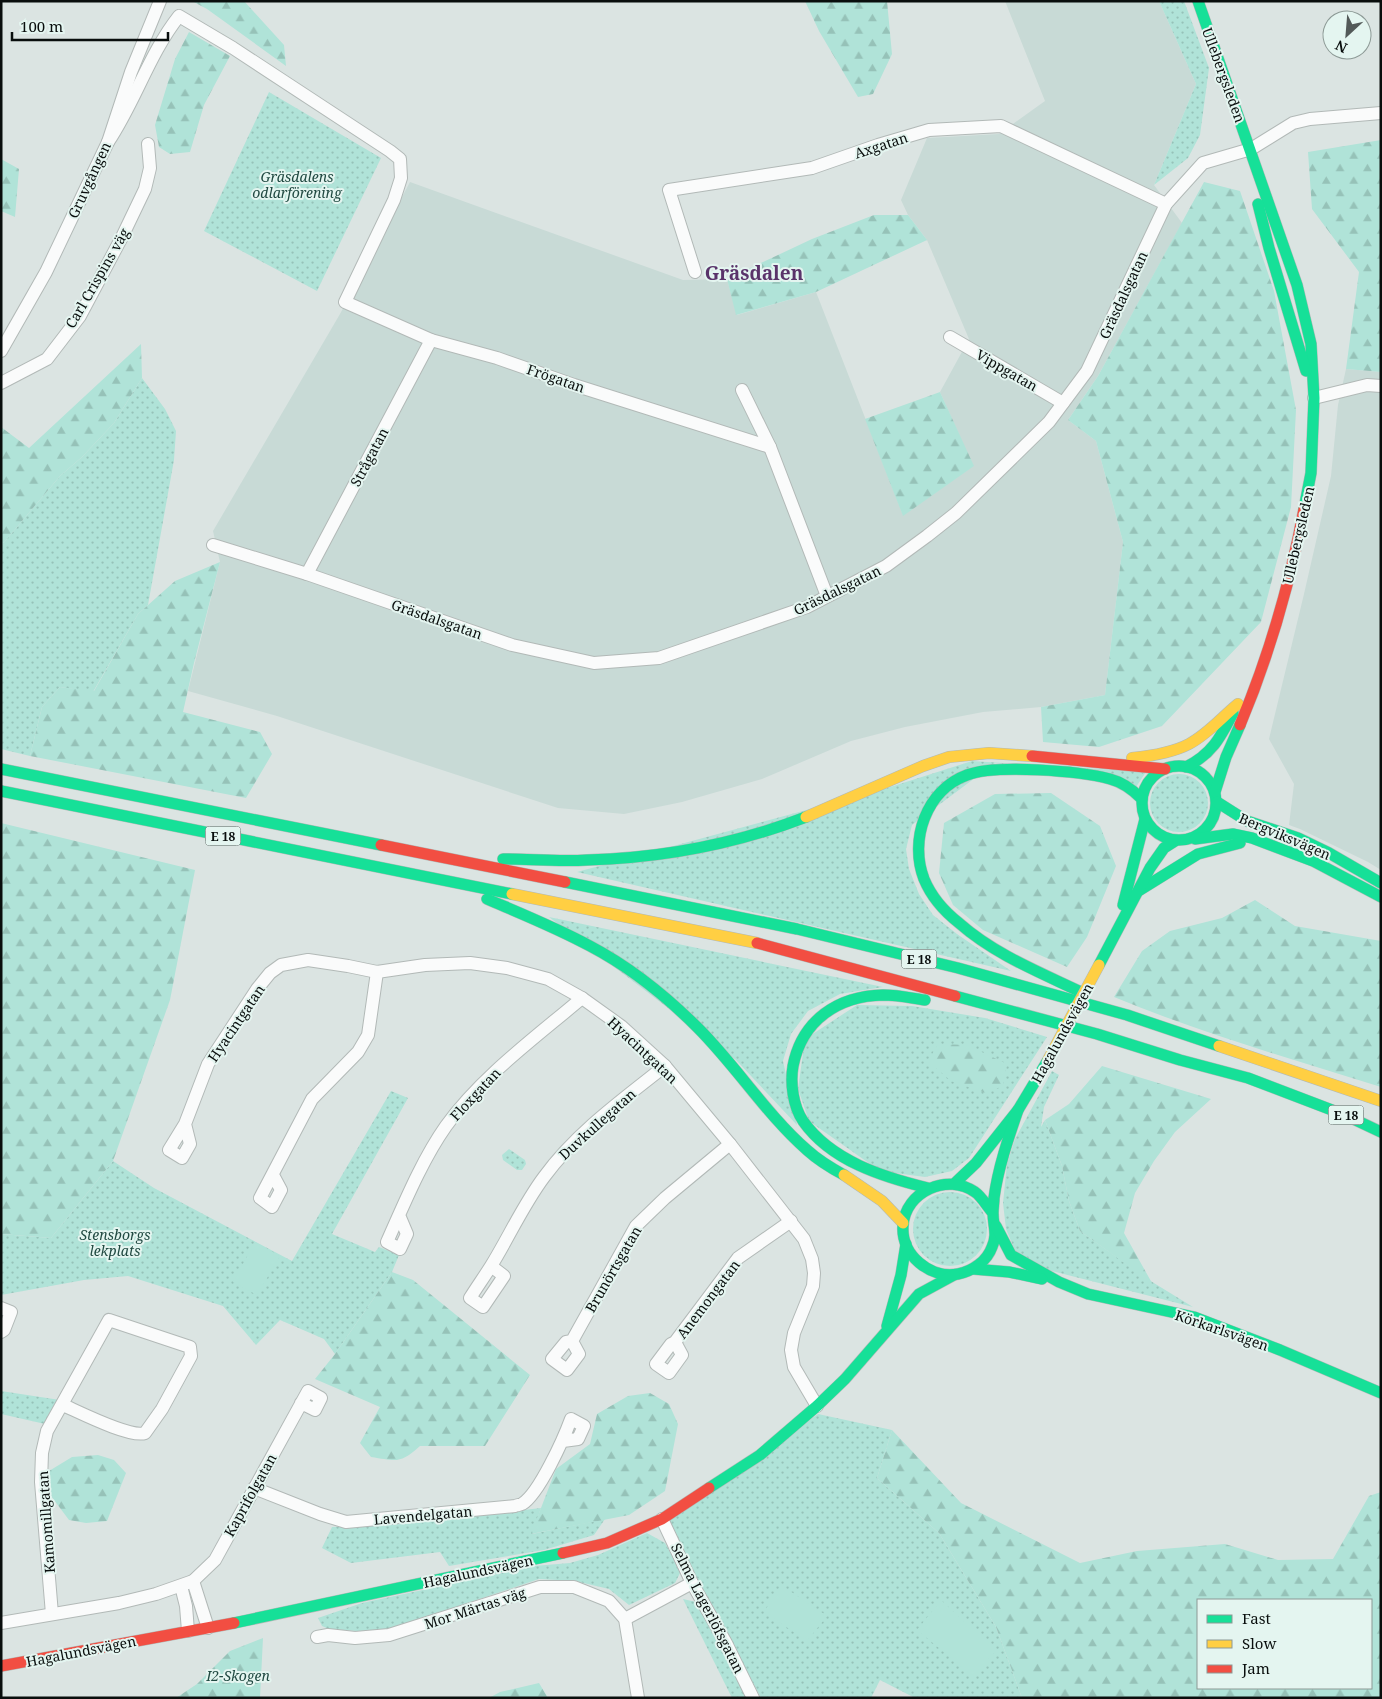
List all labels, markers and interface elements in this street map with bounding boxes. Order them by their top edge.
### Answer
scale bar [12,10,169,42]
north arrow [1322,10,1372,60]
text: 100 m [20,16,63,36]
street label: Ullebergsleden [1198,25,1250,125]
text: N [1332,36,1350,58]
street label: Axgatan [852,127,910,163]
street label: Gruvgången [63,139,115,221]
park label: Gräsdalens odlarförening [252,167,343,202]
street label: Carl Crispins väg [61,224,134,332]
street label: Gräsdalsgatan [1094,248,1152,342]
district label: Gräsdalen [705,260,804,286]
street label: Vippgatan [973,345,1041,395]
street label: Frögatan [524,359,588,397]
street label: Strågatan [346,424,392,490]
street label: Ullebergsleden [1278,484,1318,586]
street label: Gräsdalsgatan [790,561,884,619]
street label: Gräsdalsgatan [389,595,485,643]
street label: Bergviksvägen [1236,808,1334,864]
road number: E 18 [206,826,240,846]
road number: E 18 [902,950,936,969]
street label: Hagalundsvägen [1027,980,1097,1086]
street label: Hyacintgatan [203,981,269,1065]
street label: Hyacintgatan [604,1013,682,1087]
street label: Floxgatan [446,1063,504,1125]
street label: Duvkullegatan [554,1084,640,1164]
road number: E 18 [1328,1106,1364,1124]
street label: Brunörtsgatan [581,1222,645,1316]
park label: Stensborgs lekplats [79,1225,151,1260]
street label: Anemongatan [672,1256,744,1342]
street label: Körkarlsvägen [1173,1305,1271,1355]
street label: Kaprifolgatan [219,1450,281,1540]
street label: Kamomillgatan [33,1470,59,1574]
street label: Lavendelgatan [373,1501,473,1529]
street label: Selma Lagerlöfsgatan [667,1540,749,1676]
street label: Hagalundsvägen [421,1550,535,1592]
street label: Mor Märtas väg [422,1583,528,1633]
legend [1197,1599,1372,1689]
text: Fast [1242,1608,1271,1628]
street label: Hagalundsvägen [24,1631,138,1671]
text: Slow [1242,1633,1276,1653]
text: Jam [1241,1658,1270,1678]
park label: I2-Skogen [205,1666,270,1685]

